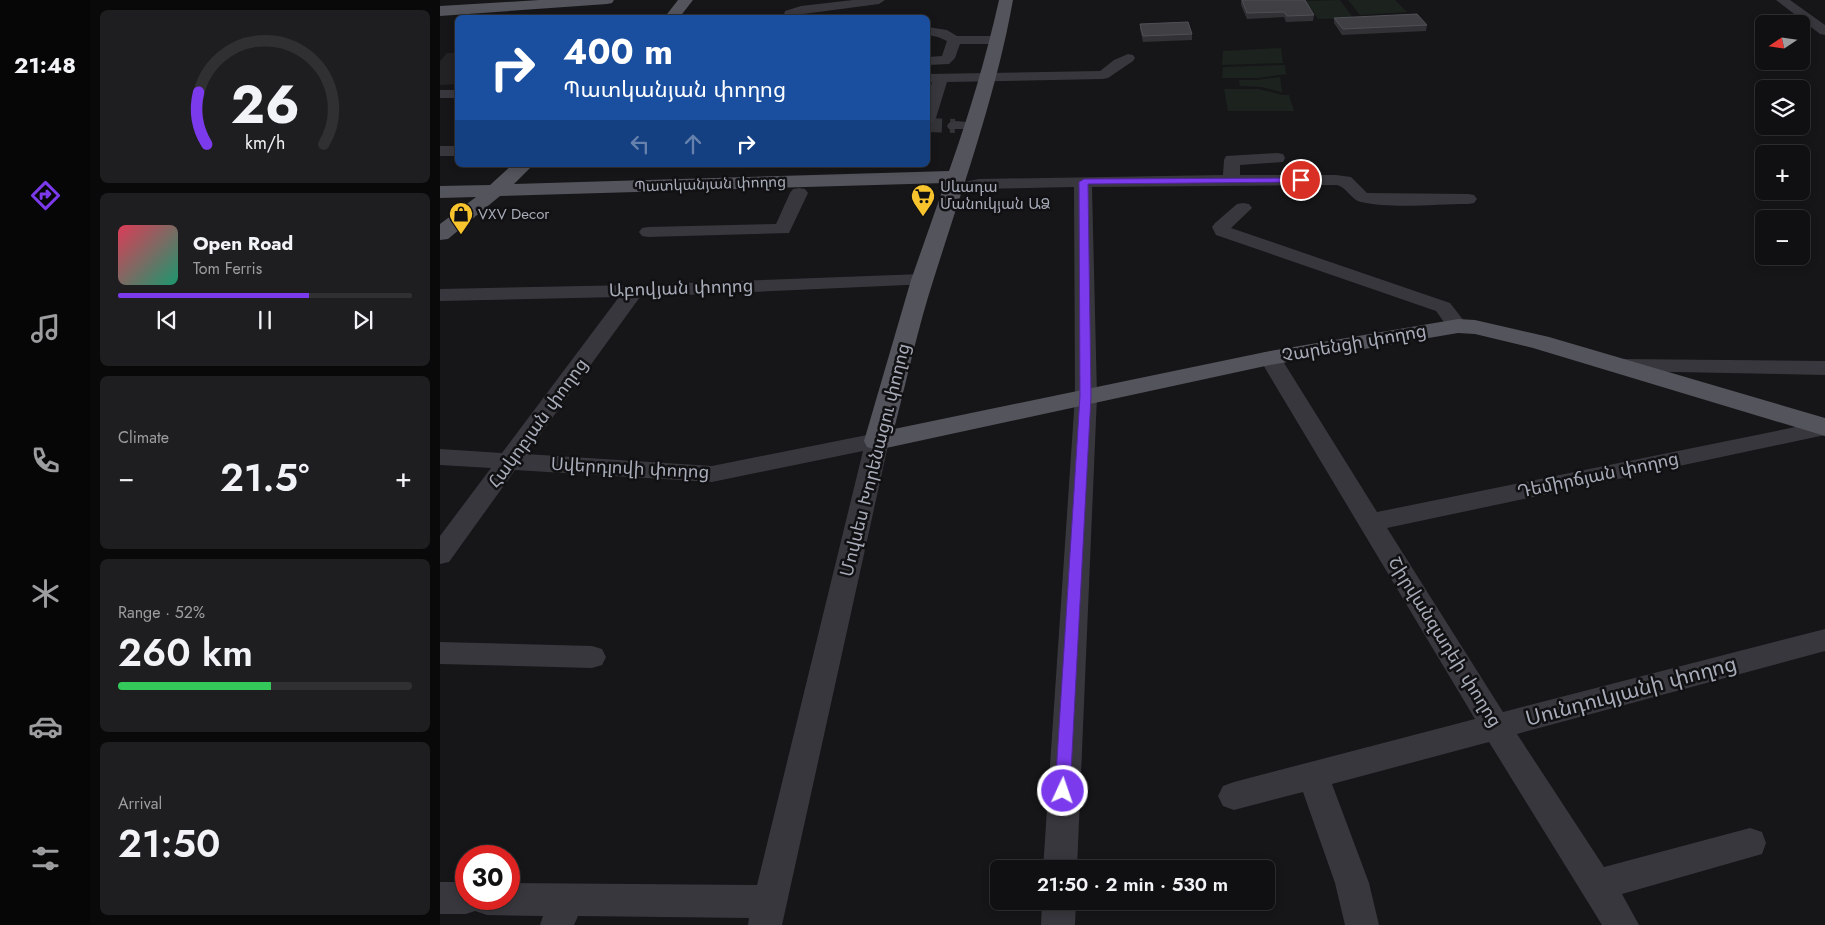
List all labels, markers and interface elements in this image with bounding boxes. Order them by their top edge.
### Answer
north arrow [1755,15,1810,70]
map controls [1755,15,1810,265]
text: 400 m [563,27,673,77]
icon: right [480,35,545,100]
text: 21:48 [14,49,76,81]
text: 26 [231,67,299,143]
text: Պատկանյան փողոց [563,73,786,105]
button: layers [1755,80,1810,135]
text: km/h [245,130,285,156]
icon: left [626,130,654,158]
icon: ahead [679,130,707,158]
icon: right [732,130,760,158]
button: + [1755,145,1810,200]
pin [1280,159,1322,201]
icon: arrive [1287,166,1315,194]
street label: Պատկանյան փողոց [634,170,786,198]
place label: Սևադա Մանուկյան ԱՁ [940,176,1051,215]
icon: directions [28,178,63,213]
supermarket icon: Սևադա Մանուկյան ԱՁ [910,183,936,217]
shop icon: VXV Decor [448,201,474,235]
place label: VXV Decor [478,203,550,225]
button: − [1755,210,1810,265]
text: Open Road [193,230,293,257]
text: Tom Ferris [193,257,262,280]
street label: Աբովյան փողոց [608,272,754,304]
icon: previous [153,306,181,334]
icon: pause [251,306,279,334]
icon: next [349,306,377,334]
icon: music [28,311,63,346]
street label: Չարենցի փողոց [1280,317,1428,369]
street label: Մովսես Խորենացու փողոց [833,341,917,579]
street label: Հակոբյան փողոց [482,353,594,493]
text: Climate [118,426,169,449]
icon: phone [28,443,63,478]
street label: Դեմիրճյան փողոց [1515,445,1681,505]
text: 21.5° [220,450,309,505]
street label: Սվերդլովի փողոց [550,451,710,485]
text: − [118,457,135,498]
text: + [395,457,412,498]
street label: Շիրվանզադեի փողոց [1382,552,1508,732]
icon: climate [28,576,63,611]
text: Range · 52% [118,601,205,624]
text: 260 km [118,625,253,680]
street label: Սունդուկյանի փողոց [1522,648,1740,734]
icon: car [28,709,63,744]
position arrow [1036,764,1088,816]
text: Arrival [118,792,162,815]
text: 21:50 [118,816,221,871]
icon: filters [28,841,63,876]
speed limit sign: 30 [455,845,520,910]
text: 21:50 · 2 min · 530 m [1037,871,1228,898]

